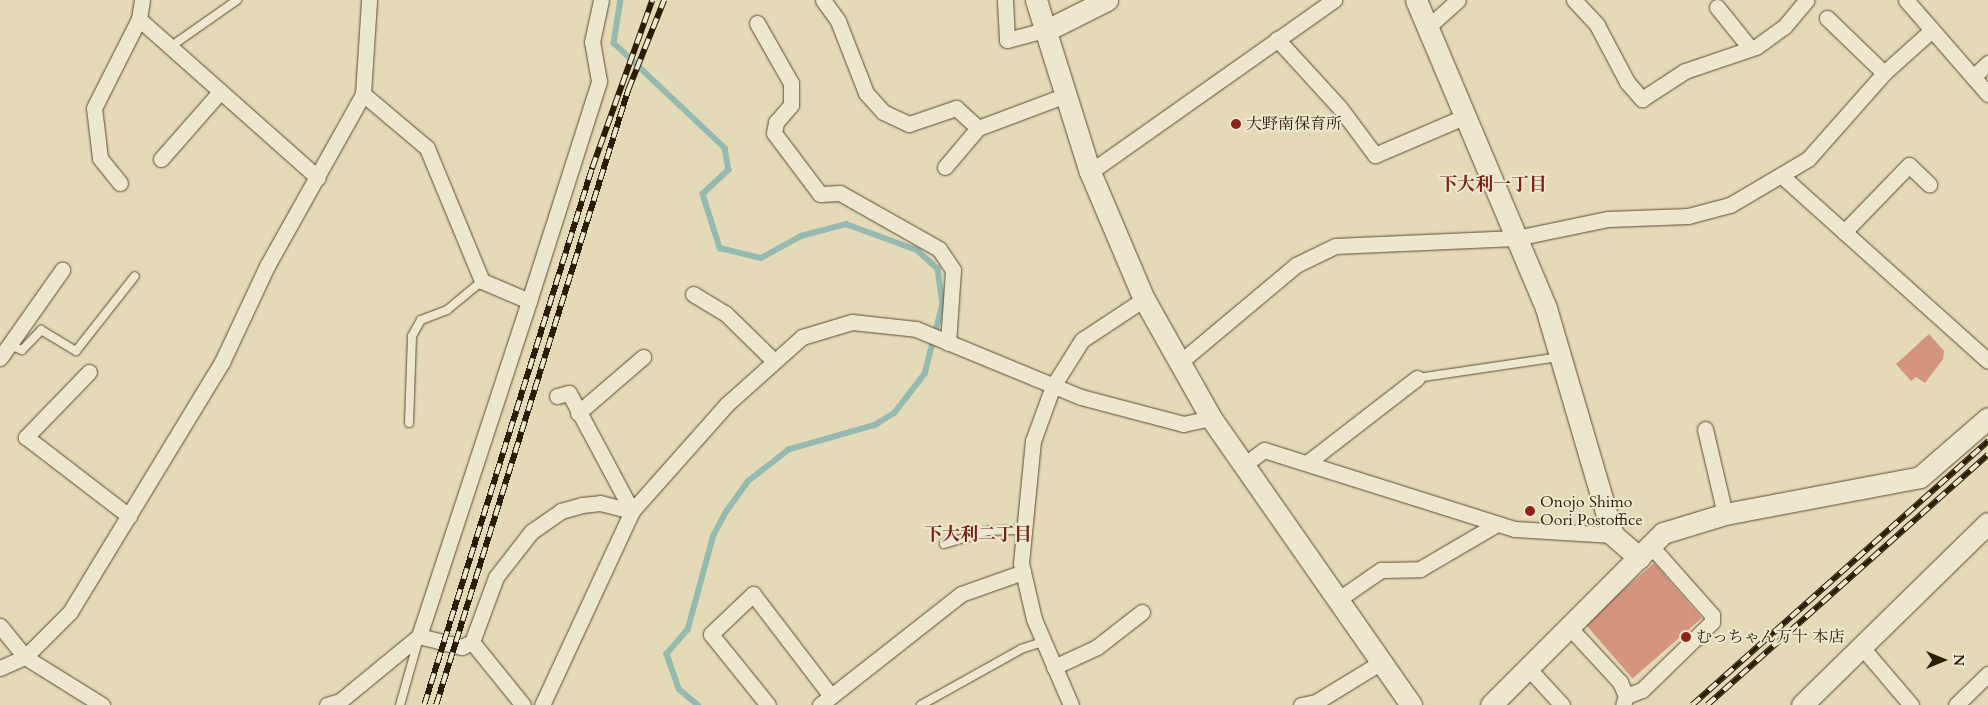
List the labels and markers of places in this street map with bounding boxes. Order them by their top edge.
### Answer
place label: 大野南保育所 [1246,114,1342,134]
marker: 大野南保育所 [1230,118,1242,130]
place label: Onojo Shimo Oori Postoffice [1540,492,1643,530]
marker: Onojo Shimo Oori Postoffice [1524,505,1536,517]
place label: むっちゃん万十 本店 [1696,627,1844,647]
marker: むっちゃん万十 本店 [1680,631,1692,643]

